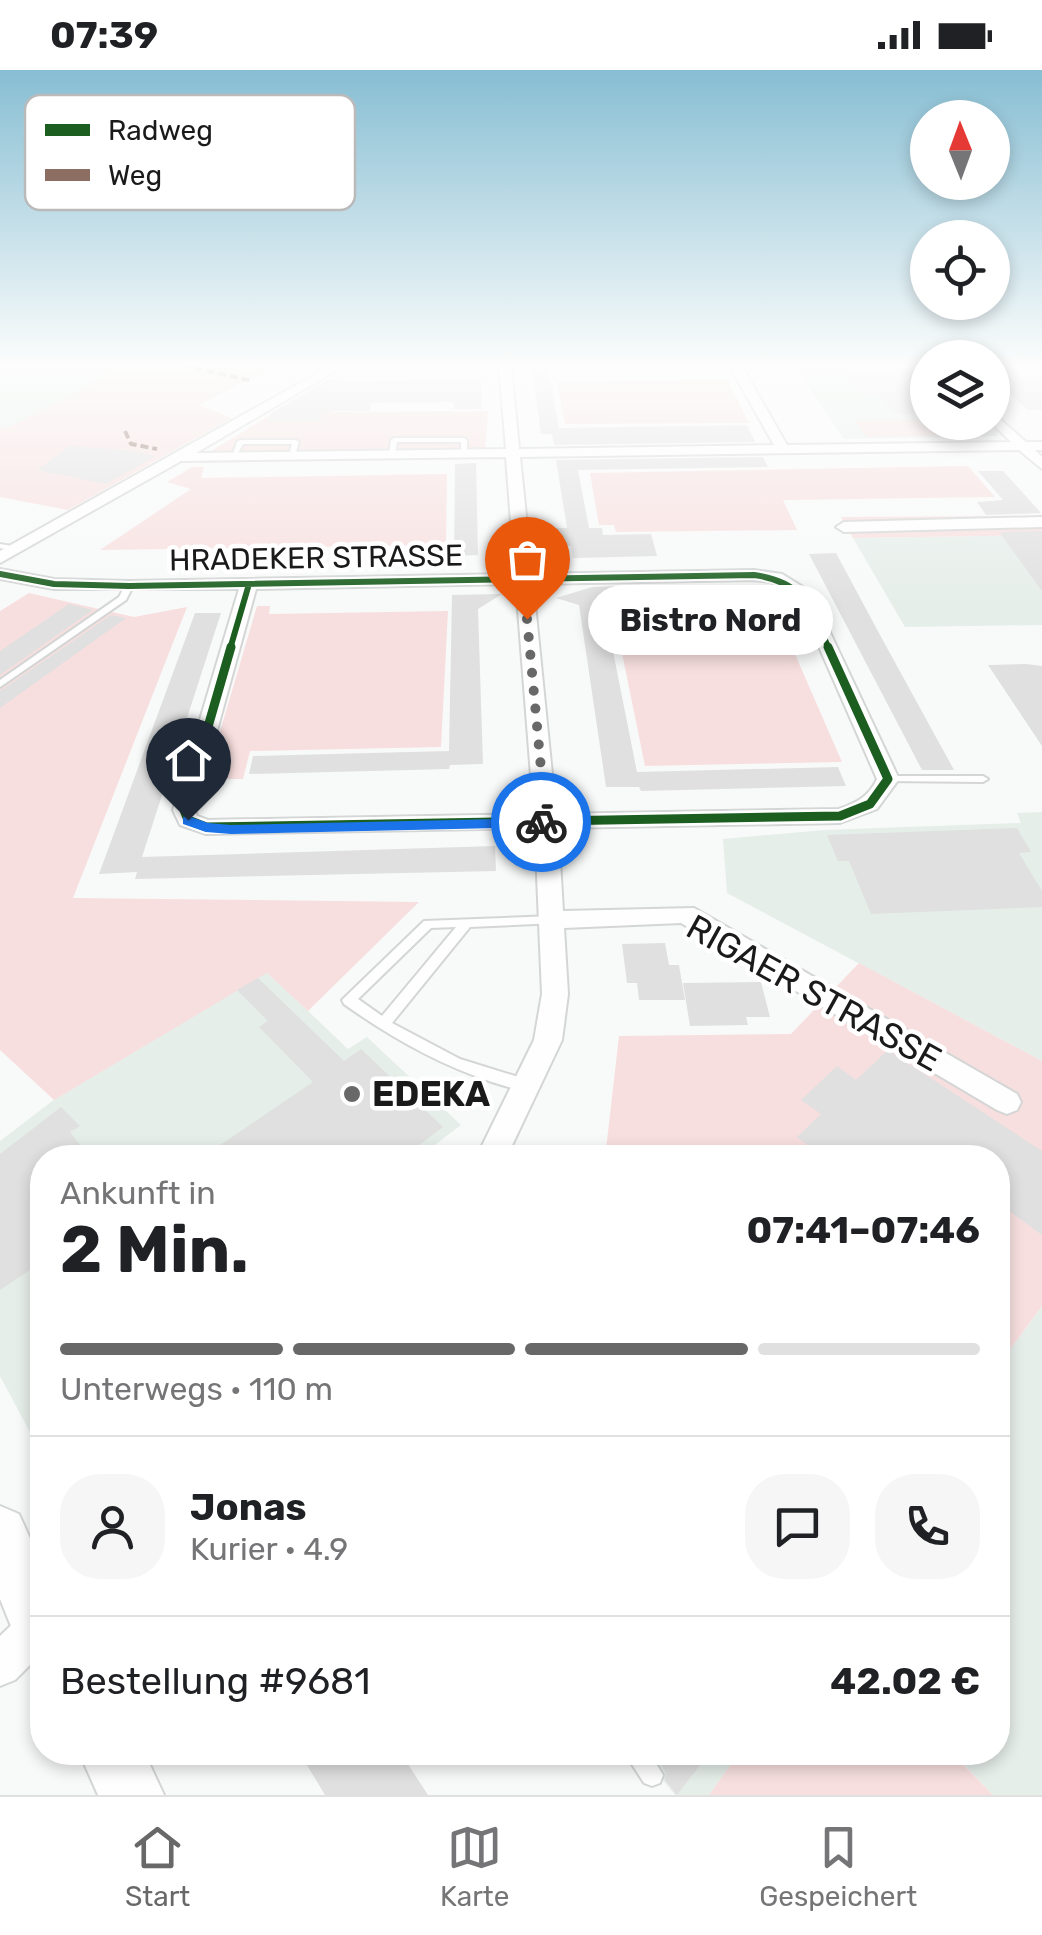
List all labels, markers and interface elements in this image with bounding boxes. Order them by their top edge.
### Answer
text: 07:39 [50,12,158,58]
legend [25,95,355,210]
north arrow [910,100,1010,200]
map controls [910,100,1010,440]
text: Radweg [108,114,213,147]
text: Weg [108,159,162,192]
button: locate [910,220,1010,320]
button: layers [910,340,1010,440]
pin [485,517,570,620]
icon: bag [500,532,555,587]
street label: HRADEKER STRASSE [169,537,463,579]
callout: Bistro Nord [587,584,832,654]
text: Bistro Nord [619,601,802,639]
pin [146,718,231,821]
icon: home [161,733,216,788]
courier [491,772,591,872]
icon: bike [514,795,569,850]
street label: RIGAER STRASSE [679,906,949,1080]
place label: EDEKA [372,1073,490,1115]
marker: EDEKA [341,1083,363,1105]
text: Ankunft in [60,1174,216,1212]
text: 07:41–07:46 [746,1207,980,1253]
text: 2 Min. [60,1211,249,1288]
text: Unterwegs · 110 m [60,1370,333,1408]
button: person [60,1474,165,1579]
button: chat [745,1474,850,1579]
button: phone [875,1474,980,1579]
text: Jonas [190,1484,307,1530]
text: Kurier · 4.9 [190,1530,348,1568]
text: Bestellung #9681 [60,1658,371,1704]
text: 42.02 € [830,1658,980,1704]
tab: Start [125,1820,190,1913]
tab: Karte [440,1820,509,1913]
tab: Gespeichert [759,1820,917,1913]

